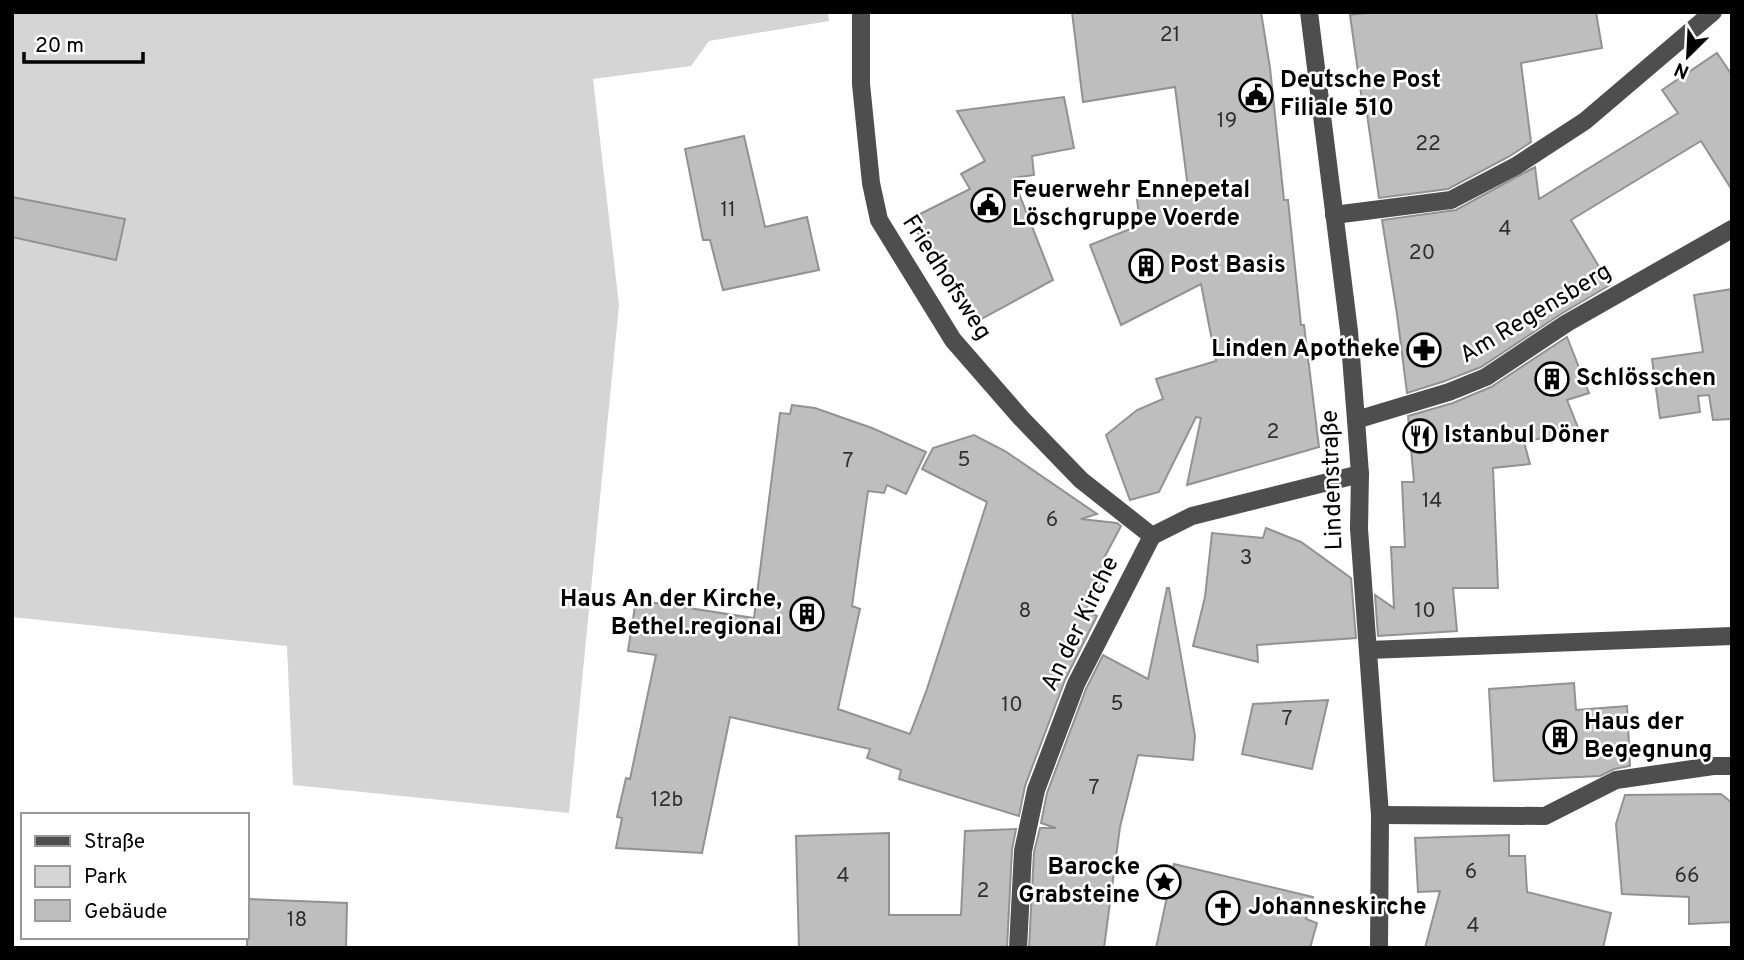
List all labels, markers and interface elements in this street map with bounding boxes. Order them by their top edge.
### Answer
scale bar [24,21,144,65]
north arrow [1653,21,1723,91]
house number: 21 [1160,22,1180,49]
text: 20 m [35,33,84,60]
text: N [1671,56,1693,83]
place label: Deutsche Post Filiale 510 [1280,66,1441,124]
public building icon: Deutsche Post Filiale 510 [1237,76,1275,114]
house number: 19 [1217,108,1237,135]
house number: 22 [1415,131,1441,158]
place label: Feuerwehr Ennepetal Löschgruppe Voerde [1012,176,1250,234]
public building icon: Feuerwehr Ennepetal Löschgruppe Voerde [969,186,1007,224]
house number: 11 [720,197,736,224]
street label: Friedhofsweg [894,210,998,346]
house number: 4 [1498,216,1512,243]
house number: 20 [1409,240,1435,267]
building icon: Post Basis [1127,247,1165,285]
place label: Post Basis [1170,251,1286,281]
street label: Am Regensberg [1455,257,1617,371]
pharmacy icon: Linden Apotheke [1405,331,1443,369]
place label: Linden Apotheke [1211,335,1400,365]
building icon: Schlösschen [1533,360,1571,398]
place label: Schlösschen [1576,364,1716,394]
street label: Lindenstraße [1316,409,1350,551]
restaurant icon: Istanbul Döner [1401,417,1439,455]
house number: 2 [1267,419,1279,446]
place label: Istanbul Döner [1444,421,1609,451]
house number: 5 [957,447,971,474]
house number: 7 [843,448,854,475]
house number: 14 [1422,488,1442,515]
house number: 6 [1046,507,1058,534]
house number: 3 [1240,545,1252,572]
street label: An der Kirche [1035,552,1127,696]
place label: Haus An der Kirche, Bethel.regional [560,585,782,643]
building icon: Haus An der Kirche, Bethel.regional [788,595,826,633]
house number: 8 [1019,598,1031,625]
house number: 10 [1414,598,1436,625]
house number: 5 [1110,691,1124,718]
house number: 10 [1001,692,1023,719]
house number: 7 [1282,706,1293,733]
place label: Haus der Begegnung [1584,708,1712,766]
building icon: Haus der Begegnung [1541,718,1579,756]
house number: 7 [1089,775,1100,802]
house number: 12b [651,787,683,814]
legend [21,813,248,939]
text: Straße [84,829,145,856]
place label: Barocke Grabsteine [1018,853,1140,911]
house number: 6 [1465,859,1477,886]
house number: 4 [836,863,850,890]
place icon: Barocke Grabsteine [1145,863,1183,901]
house number: 66 [1674,863,1700,890]
text: Park [84,864,127,891]
house number: 2 [977,878,989,905]
church icon: Johanneskirche [1204,889,1242,927]
place label: Johanneskirche [1248,893,1427,923]
text: Gebäude [84,899,167,926]
house number: 18 [287,907,307,934]
house number: 4 [1466,913,1480,940]

